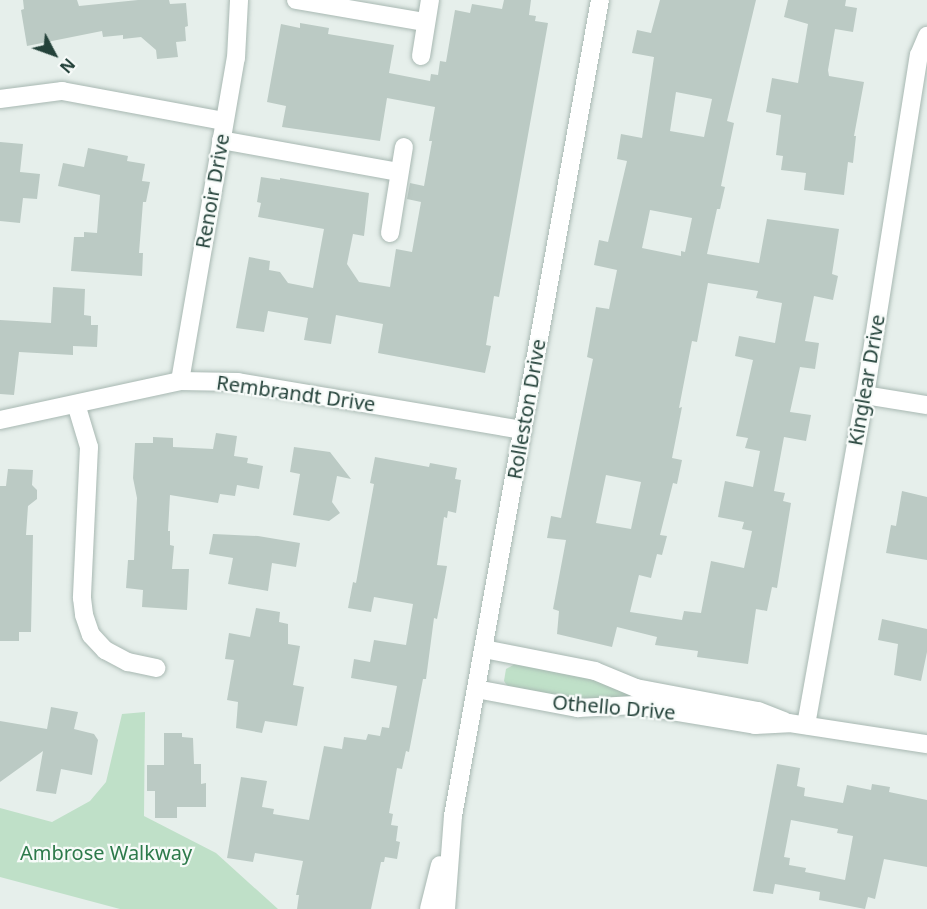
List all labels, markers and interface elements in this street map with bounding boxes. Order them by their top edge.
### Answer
north arrow [24,24,84,84]
text: N [55,54,80,78]
street label: Renoir Drive [190,132,234,250]
street label: Kinglear Drive [843,313,889,447]
street label: Rolleston Drive [502,337,550,481]
street label: Rembrandt Drive [215,370,377,416]
street label: Othello Drive [551,690,677,724]
park label: Ambrose Walkway [20,840,192,864]

